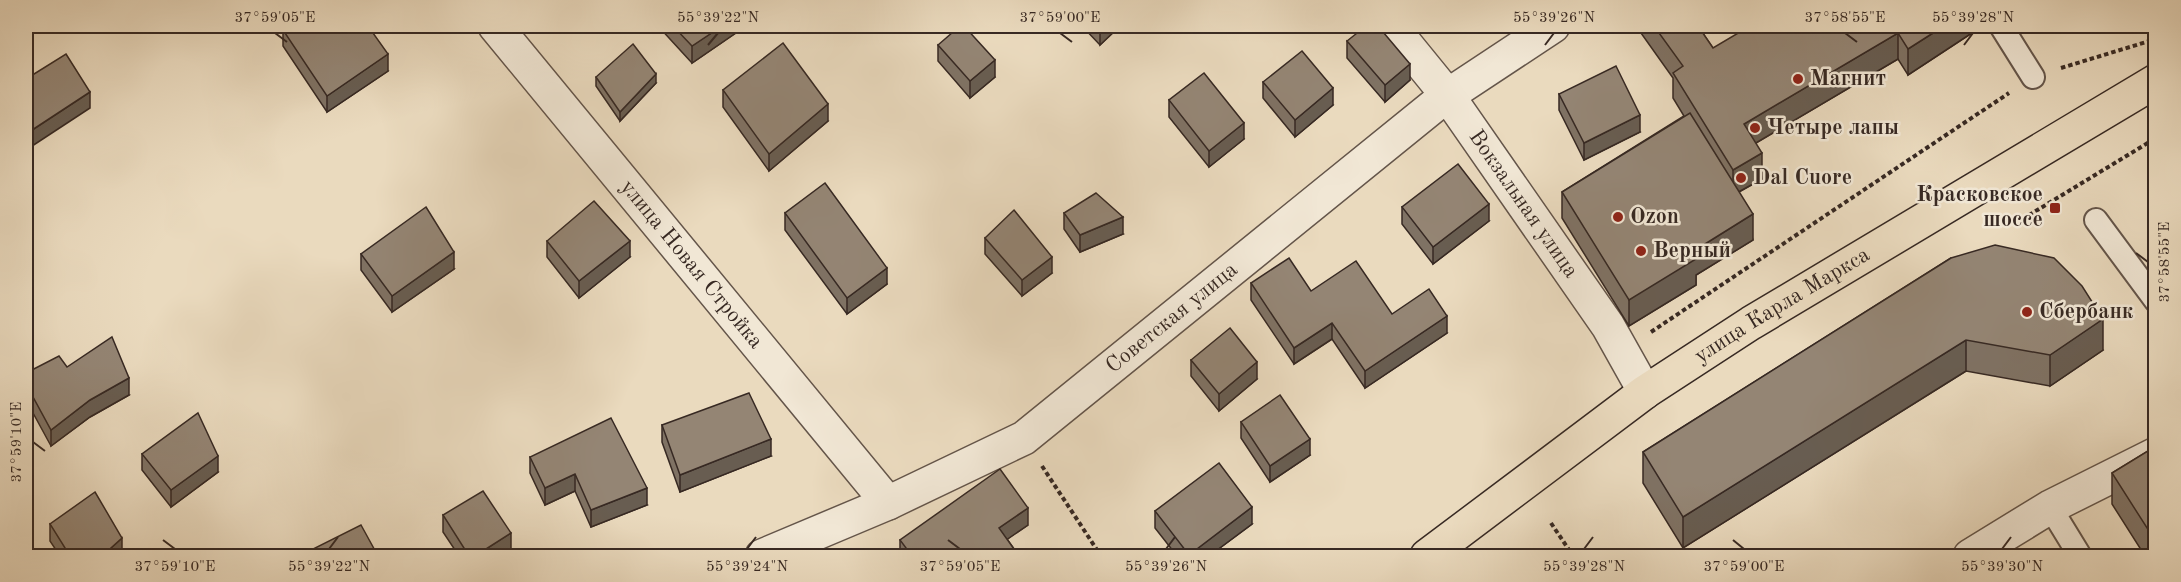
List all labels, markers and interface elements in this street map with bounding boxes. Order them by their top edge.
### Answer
text: 37°59'05"E [235,11,315,26]
text: 55°39'22"N [677,11,759,26]
text: 37°59'00"E [1020,11,1100,26]
text: 55°39'26"N [1513,11,1595,26]
text: 37°58'55"E [1805,11,1885,26]
text: 55°39'28"N [1932,11,2014,26]
place label: Магнит [1810,68,1886,90]
marker: Магнит [1791,72,1805,86]
place label: Четыре лапы [1767,117,1899,139]
marker: Четыре лапы [1748,121,1762,135]
street label: Вокзальная улица [1464,126,1582,282]
place label: Dal Cuore [1753,167,1852,189]
marker: Dal Cuore [1734,171,1748,185]
street label: улица Новая Стройка [616,176,767,353]
place label: Красковское шоссе [1916,184,2043,231]
marker: Красковское шоссе [2048,201,2062,215]
place label: Ozon [1630,206,1679,228]
marker: Ozon [1611,210,1625,224]
text: 37°58'55"E [2158,222,2173,302]
place label: Верный [1653,240,1731,262]
marker: Верный [1634,244,1648,258]
street label: улица Карла Маркса [1691,244,1874,368]
street label: Советская улица [1102,258,1242,378]
place label: Сбербанк [2039,301,2134,323]
marker: Сбербанк [2020,305,2034,319]
text: 37°59'10"E [10,402,25,482]
text: 37°59'10"E [135,560,215,575]
text: 55°39'22"N [288,560,370,575]
text: 55°39'24"N [706,560,788,575]
text: 37°59'05"E [920,560,1000,575]
text: 55°39'26"N [1125,560,1207,575]
text: 55°39'28"N [1543,560,1625,575]
text: 37°59'00"E [1704,560,1784,575]
text: 55°39'30"N [1961,560,2043,575]

